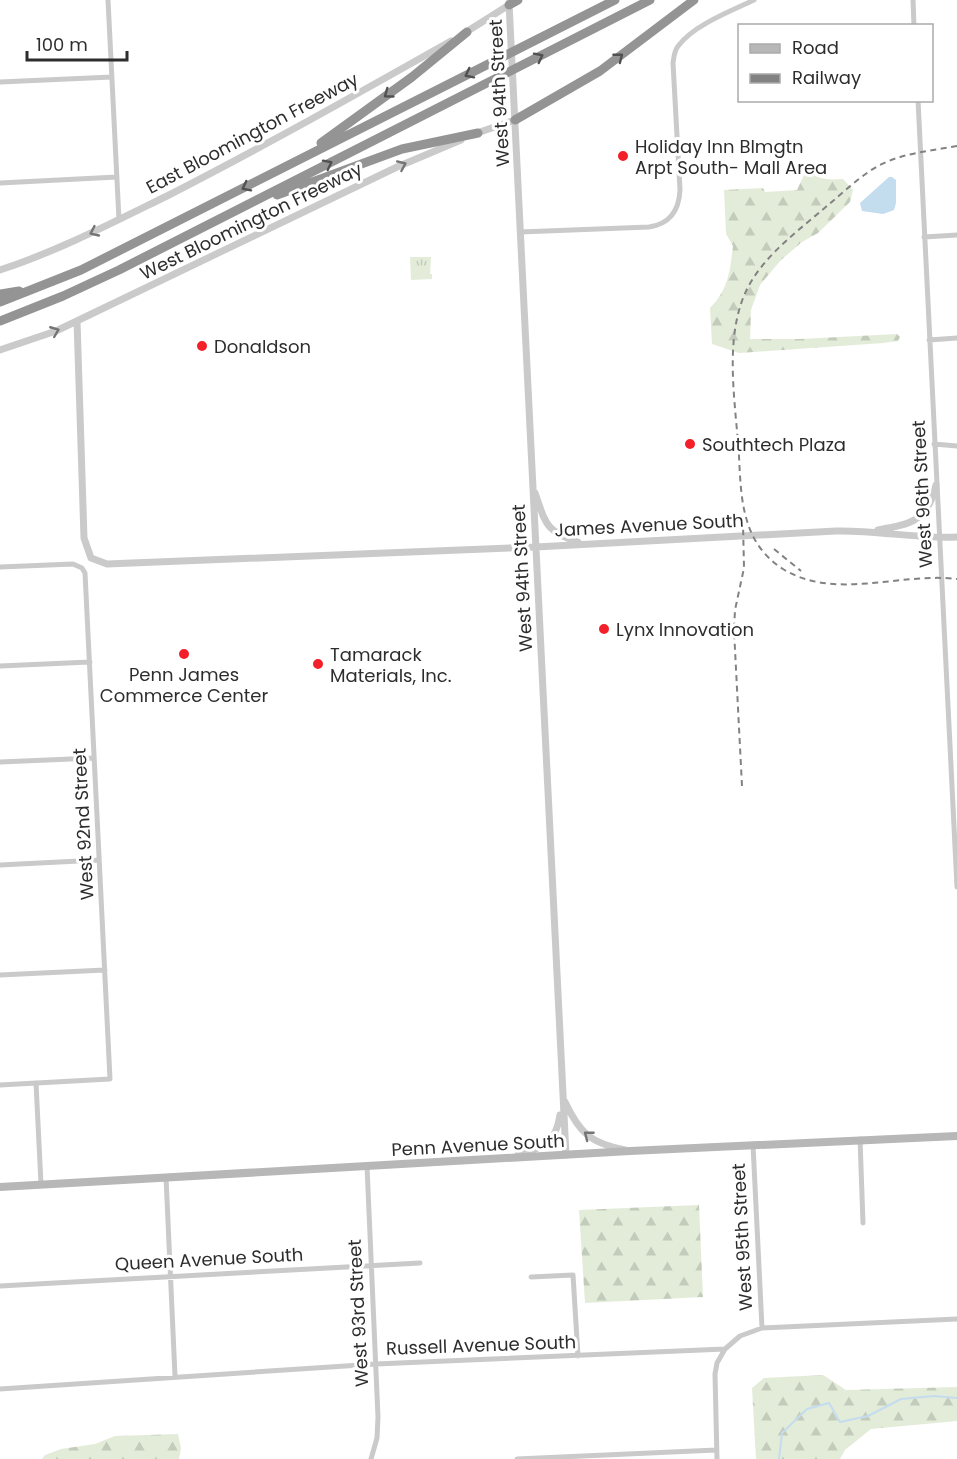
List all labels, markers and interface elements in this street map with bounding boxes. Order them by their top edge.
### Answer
street label: West 94th Street [483,19,515,167]
scale bar [27,24,128,62]
legend [738,24,933,102]
text: 100 m [36,32,88,57]
text: Road [792,35,839,60]
one-way arrow [533,52,544,64]
one-way arrow [612,53,623,64]
text: Railway [792,65,861,90]
street label: East Bloomington Freeway [142,66,362,200]
one-way arrow [465,67,475,78]
one-way arrow [384,87,395,98]
place label: Holiday Inn Blmgtn Arpt South- Mall Area [635,134,827,180]
marker: Holiday Inn Blmgtn Arpt South- Mall Area [616,149,630,163]
street label: West Bloomington Freeway [136,156,366,286]
one-way arrow [321,160,332,171]
one-way arrow [395,160,406,172]
one-way arrow [241,180,252,191]
one-way arrow [89,225,100,237]
one-way arrow [49,326,60,338]
place label: Donaldson [214,334,311,359]
marker: Donaldson [195,339,209,353]
street label: West 96th Street [906,420,938,568]
place label: Southtech Plaza [702,432,846,457]
marker: Southtech Plaza [683,437,697,451]
street label: West 94th Street [506,504,538,652]
street label: James Avenue South [554,508,744,542]
place label: Lynx Innovation [616,617,754,642]
marker: Lynx Innovation [597,622,611,636]
place label: Tamarack Materials, Inc. [330,642,452,688]
marker: Penn James Commerce Center [177,647,191,661]
marker: Tamarack Materials, Inc. [311,657,325,671]
place label: Penn James Commerce Center [100,662,268,708]
street label: West 92nd Street [67,747,99,901]
street label: Penn Avenue South [391,1128,565,1162]
one-way arrow [583,1132,594,1143]
street label: West 95th Street [726,1163,758,1311]
street label: West 93rd Street [342,1239,374,1387]
street label: Queen Avenue South [114,1242,304,1276]
street label: Russell Avenue South [386,1329,576,1361]

